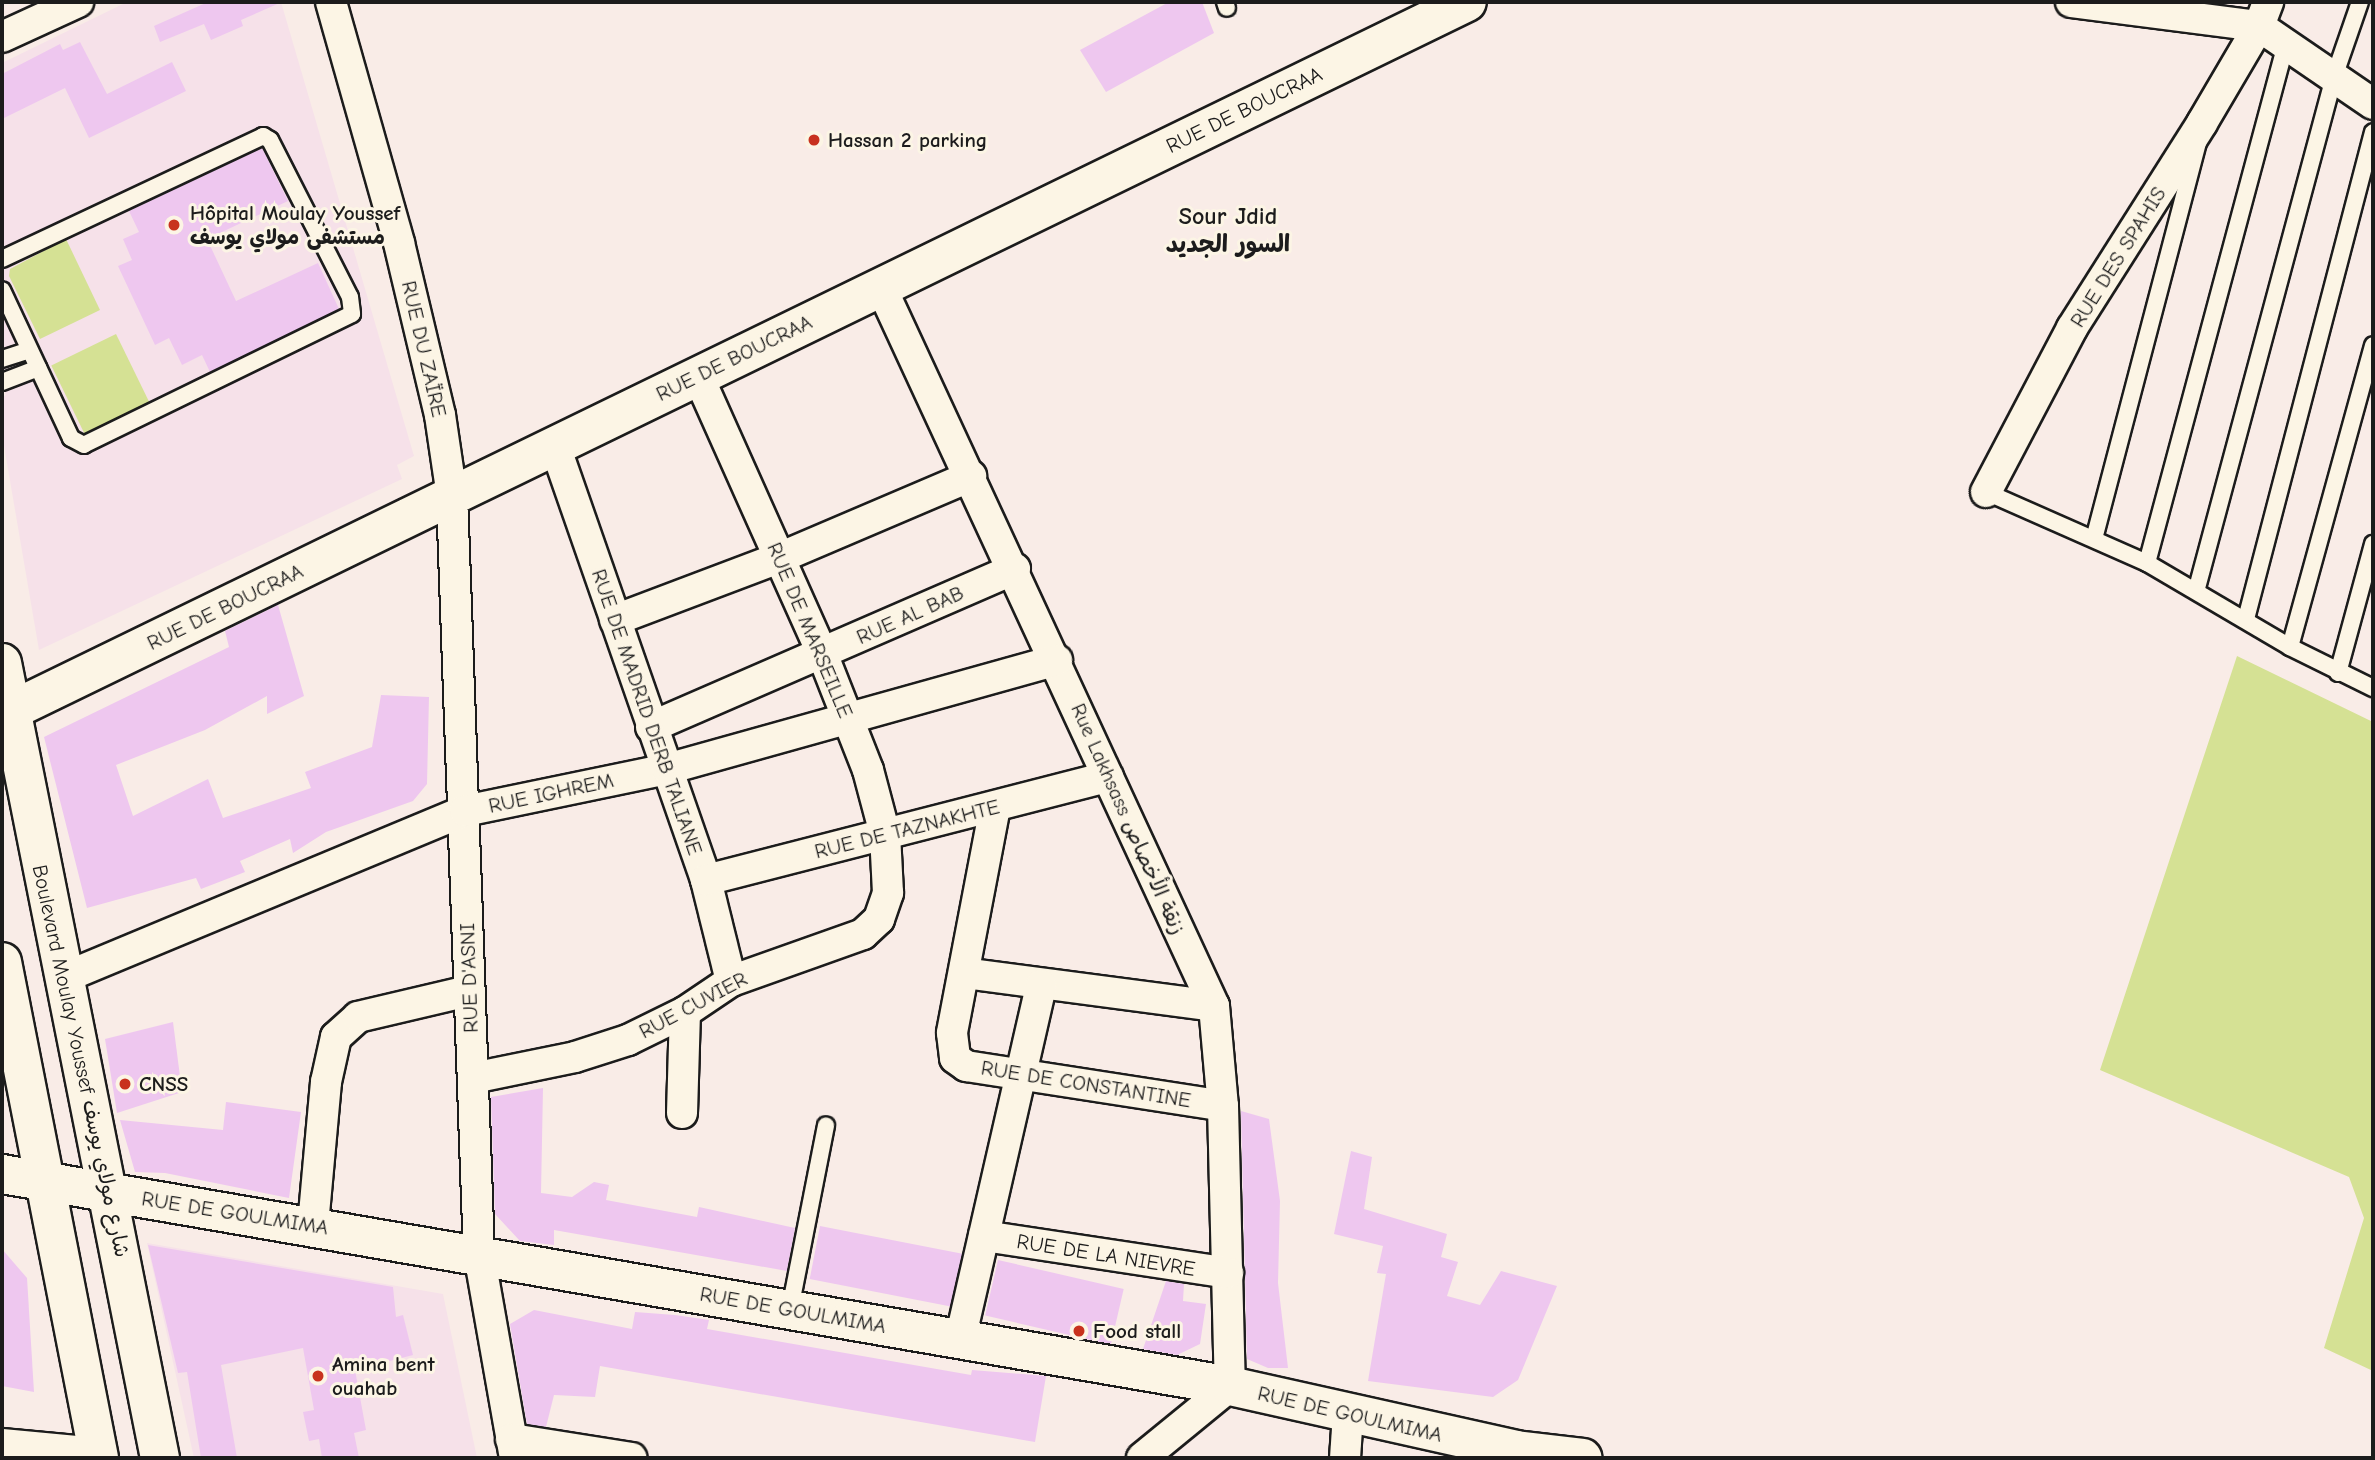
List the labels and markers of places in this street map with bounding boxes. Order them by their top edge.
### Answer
place label: Hassan 2 parking [828,127,987,153]
marker: Hassan 2 parking [806,132,822,148]
place label: Hôpital Moulay Youssef مستشفى مولاي يوسف [190,200,400,250]
marker: Hôpital Moulay Youssef مستشفى مولاي يوسف [164,215,184,235]
place label: CNSS [139,1071,188,1097]
marker: CNSS [117,1076,133,1092]
place label: Food stall [1093,1318,1181,1344]
marker: Food stall [1071,1323,1087,1339]
place label: Amina bent ouahab [332,1351,435,1401]
marker: Amina bent ouahab [310,1368,326,1384]

